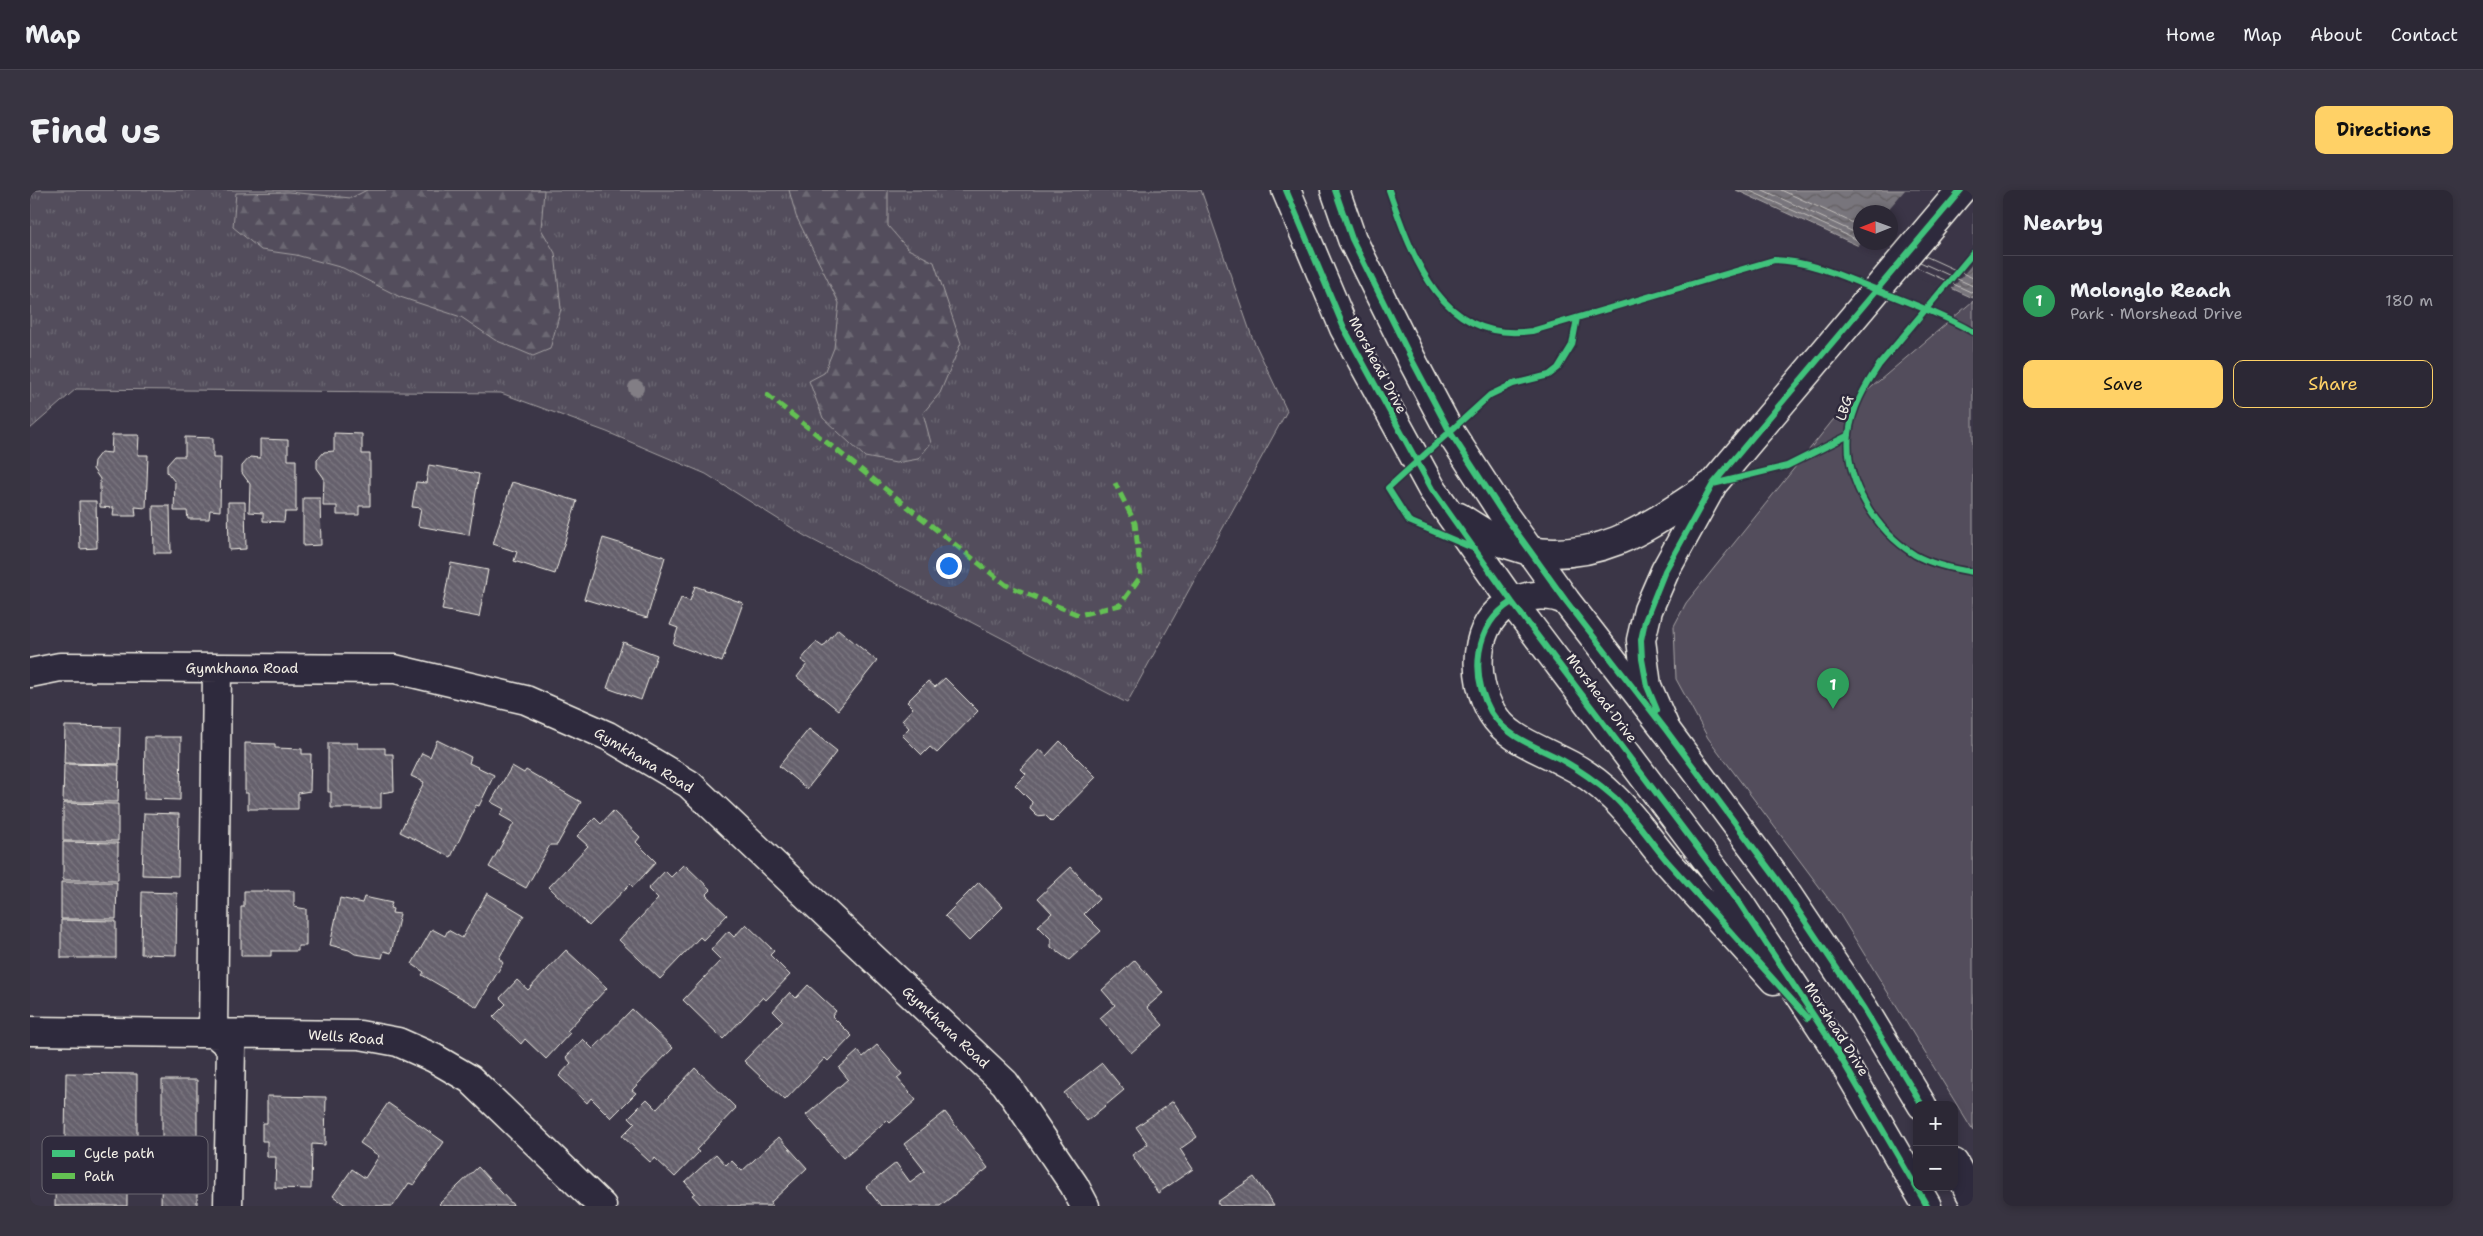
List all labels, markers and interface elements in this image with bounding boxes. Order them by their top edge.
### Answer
text: Map [25,19,81,51]
text: Home [2166,23,2215,47]
text: Map [2243,23,2282,47]
text: About [2310,23,2363,47]
text: Contact [2391,23,2458,47]
button: Directions [2315,106,2453,154]
text: Find us [30,107,161,154]
north arrow [1853,205,1898,250]
text: Nearby [2023,209,2103,237]
text: Molonglo Reach [2070,278,2231,303]
text: 1 [2035,290,2043,311]
text: 180 m [2385,290,2433,311]
text: Park · Morshead Drive [2070,303,2242,324]
street label: Morshead Drive [1345,313,1411,417]
button: Save [2023,360,2223,408]
button: Share [2233,360,2433,408]
street label: LBG [1831,392,1857,423]
your location [936,553,962,579]
street label: Morshead Drive [1563,650,1642,746]
street label: Gymkhana Road [186,659,299,677]
pin: 1 [1817,668,1849,709]
street label: Gymkhana Road [591,723,697,797]
street label: Morshead Drive [1801,979,1873,1079]
street label: Gymkhana Road [899,982,993,1072]
street label: Wells Road [307,1025,385,1049]
map controls [1913,1101,1958,1191]
button: + [1913,1101,1958,1146]
legend [42,1136,208,1194]
text: Cycle path [84,1144,155,1162]
button: − [1913,1146,1958,1191]
text: Path [84,1167,115,1185]

